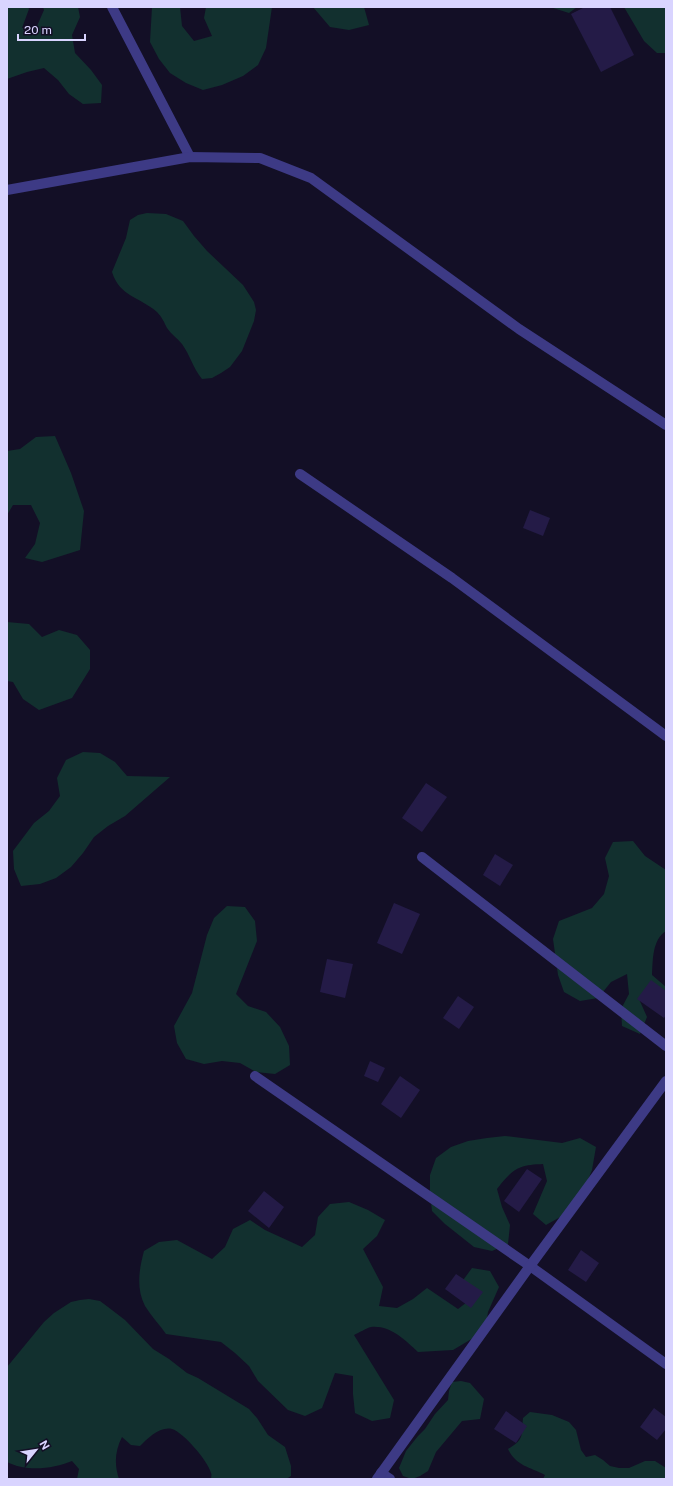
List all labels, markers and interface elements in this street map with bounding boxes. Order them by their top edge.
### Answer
scale bar [18,16,85,42]
text: 20 m [24,23,52,37]
north arrow [16,1430,56,1470]
text: N [37,1438,52,1452]

